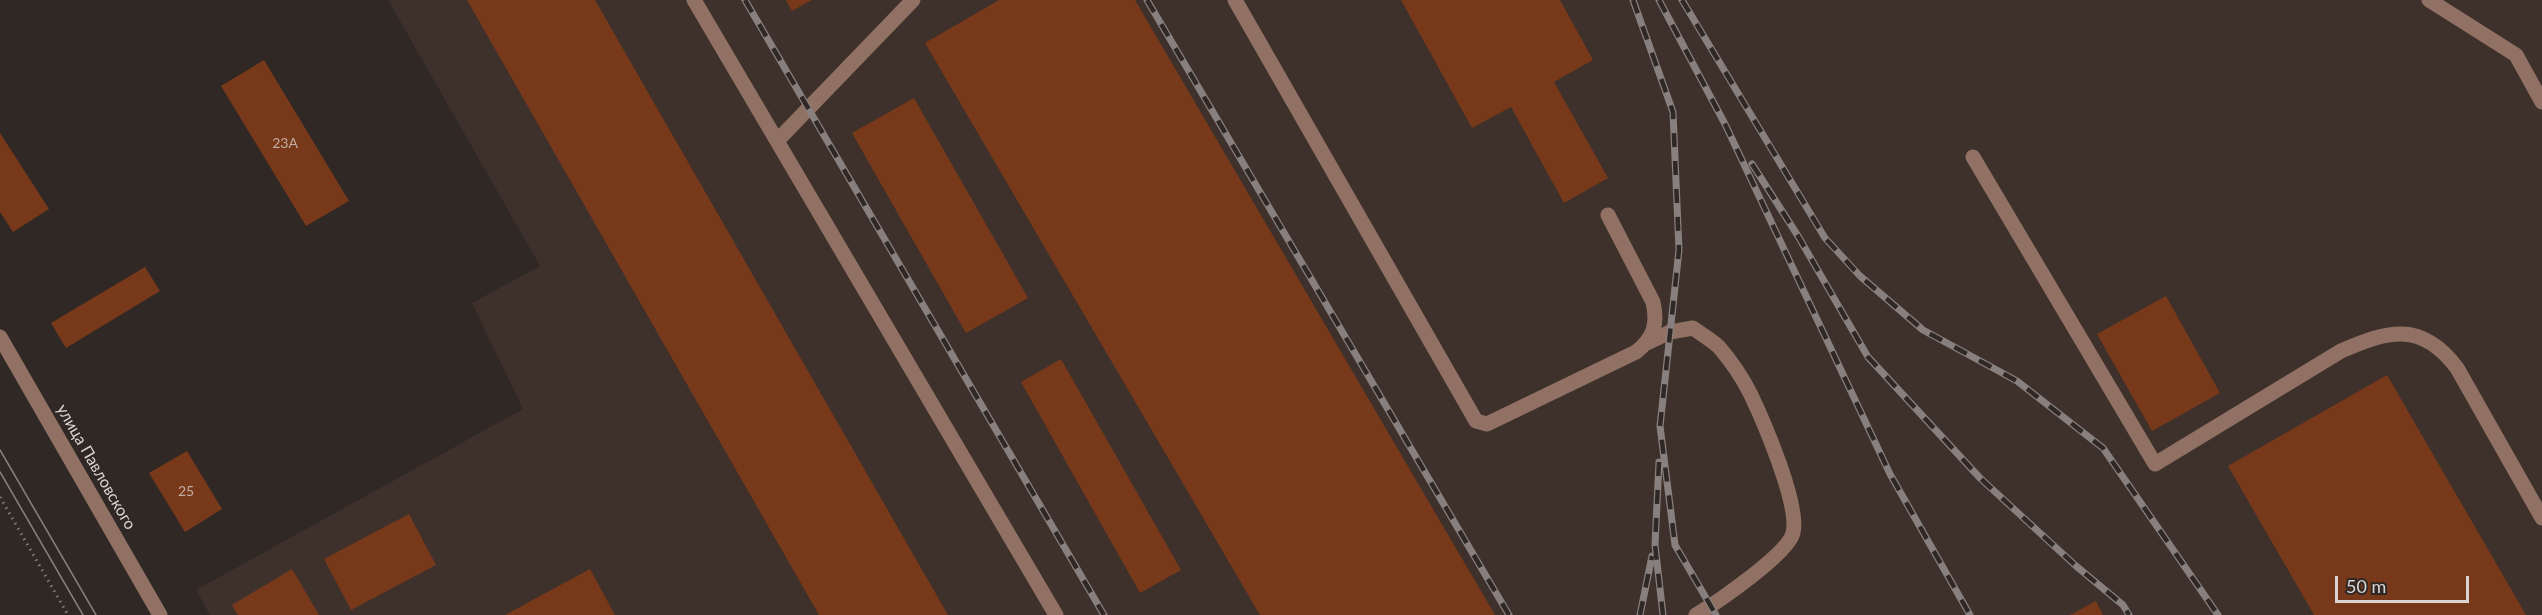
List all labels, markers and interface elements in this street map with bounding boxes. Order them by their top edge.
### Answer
house number: 23А [272,135,298,151]
street label: улица Павловского [52,401,140,533]
house number: 25 [178,483,194,499]
scale bar [2338,564,2472,602]
text: 50 m [2346,575,2386,597]

